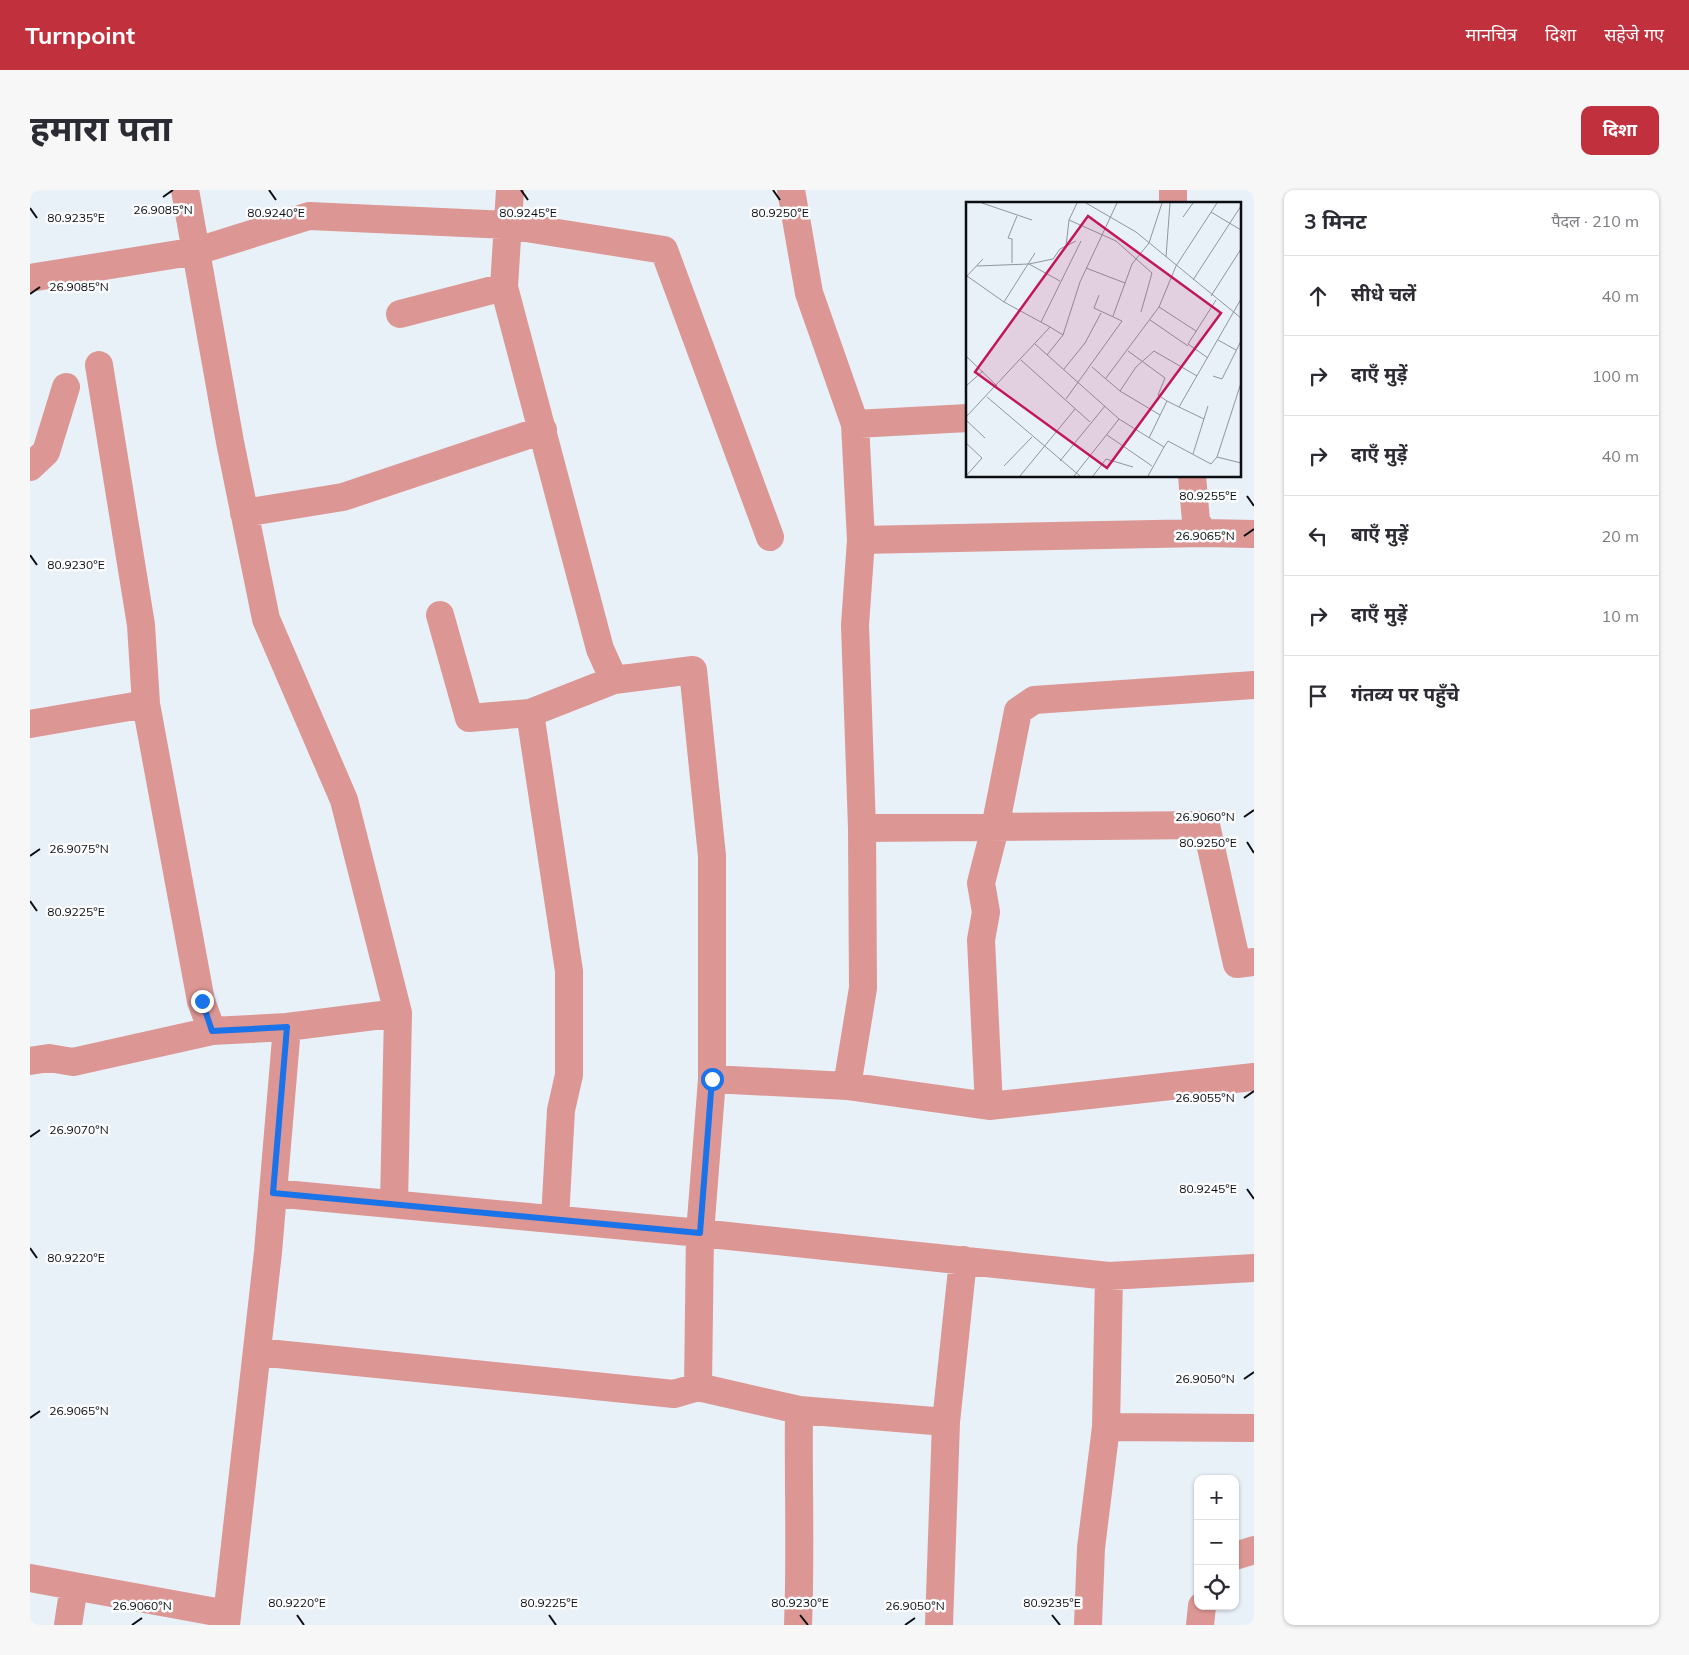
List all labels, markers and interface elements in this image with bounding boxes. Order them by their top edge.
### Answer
text: Turnpoint [25,20,135,50]
text: मानचित्र [1466,23,1517,46]
text: दिशा [1545,23,1576,46]
text: सहेजे गए [1604,23,1664,46]
text: हमारा पता [30,106,172,150]
button: दिशा [1581,106,1659,155]
text: 26.9085°N [133,202,193,217]
inset map [966,202,1242,478]
text: 80.9240°E [247,205,305,220]
text: 80.9245°E [499,205,557,220]
text: 80.9250°E [751,205,809,220]
text: 3 मिनट [1304,208,1366,234]
text: 80.9235°E [47,210,105,225]
text: पैदल · 210 m [1551,211,1639,231]
text: 26.9085°N [49,279,109,294]
icon: ahead [1304,282,1332,310]
text: सीधे चलें [1351,282,1416,306]
text: 40 m [1602,286,1639,306]
icon: right [1304,362,1332,390]
text: दाएँ मुड़ें [1351,362,1407,386]
text: 100 m [1592,366,1639,386]
icon: right [1304,442,1332,470]
text: दाएँ मुड़ें [1351,442,1407,466]
text: 40 m [1602,446,1639,466]
text: 80.9255°E [1179,488,1237,503]
icon: left [1304,522,1332,550]
text: बाएँ मुड़ें [1351,522,1408,546]
text: 20 m [1602,526,1639,546]
text: 26.9065°N [1175,528,1235,543]
text: 80.9230°E [47,557,105,572]
icon: right [1304,602,1332,630]
text: दाएँ मुड़ें [1351,602,1407,626]
text: 10 m [1602,606,1639,626]
icon: arrive [1304,682,1332,710]
text: गंतव्य पर पहुँचे [1351,682,1459,706]
text: 26.9060°N [1175,809,1235,824]
text: 80.9250°E [1179,835,1237,850]
text: 26.9075°N [49,841,109,856]
text: 80.9225°E [47,904,105,919]
route end [191,990,214,1013]
route start [701,1068,724,1091]
text: 26.9055°N [1175,1090,1235,1105]
text: 26.9070°N [49,1122,109,1137]
text: 80.9245°E [1179,1181,1237,1196]
text: 80.9220°E [47,1250,105,1265]
text: 26.9050°N [1175,1371,1235,1386]
text: 26.9065°N [49,1403,109,1418]
map controls [1194,1475,1239,1610]
button: + [1194,1475,1239,1520]
button: − [1194,1520,1239,1565]
button: locate [1194,1565,1239,1610]
text: 80.9220°E [268,1595,326,1610]
text: 80.9225°E [520,1595,578,1610]
text: 80.9230°E [771,1595,829,1610]
text: 80.9235°E [1023,1595,1081,1610]
text: 26.9060°N [112,1598,172,1613]
text: 26.9050°N [885,1598,945,1613]

